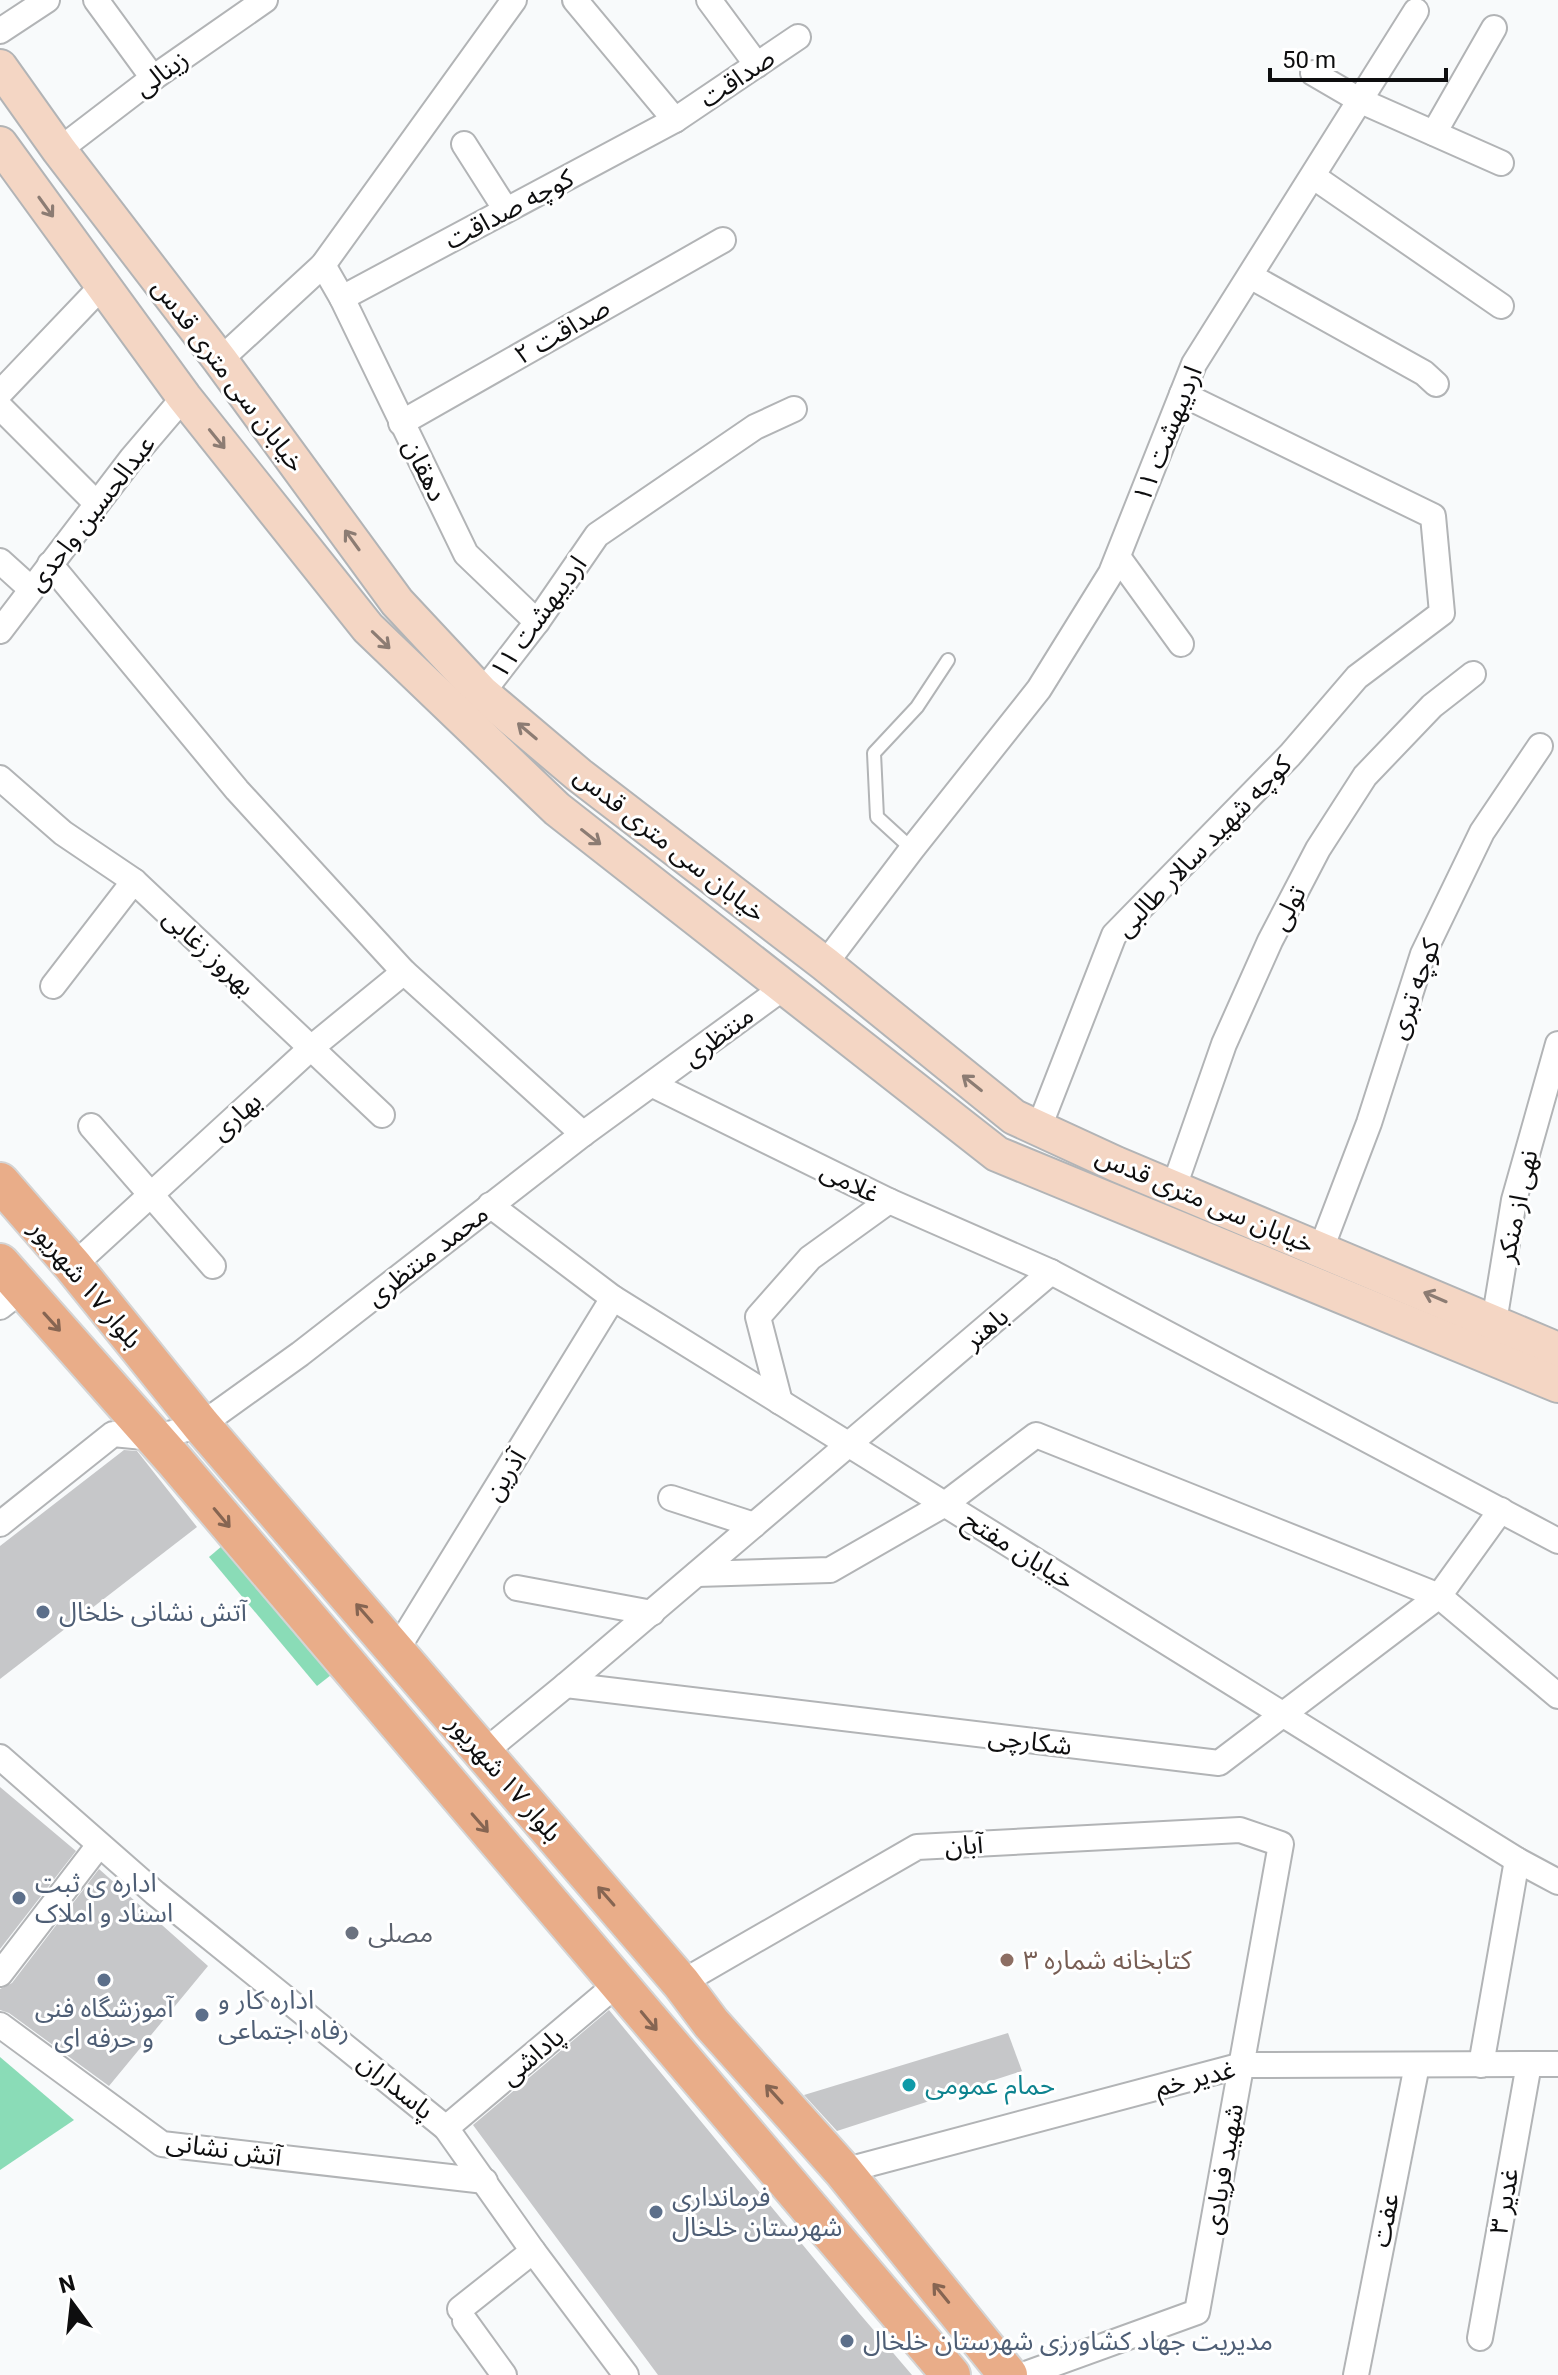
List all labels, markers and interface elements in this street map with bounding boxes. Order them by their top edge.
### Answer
scale bar [1270,32,1446,82]
street label: صداقت [694,42,780,114]
street label: زینالی [128,44,194,102]
text: 50 m [1282,46,1336,74]
street label: کوچه صداقت [440,163,579,257]
one-way arrow [37,196,54,218]
street label: خیابان سی متری قدس [147,272,311,478]
street label: صداقت ۲ [509,292,615,370]
street label: ۱۱ اردیبهشت [1126,362,1208,506]
one-way arrow [208,428,226,448]
street label: عبدالحسین واحدی [21,429,161,597]
street label: دهقان [397,434,453,506]
one-way arrow [343,530,360,551]
street label: ۱۱ اردیبهشت [484,550,592,684]
one-way arrow [371,631,391,650]
one-way arrow [517,722,537,740]
street label: کوچه شهید سالار طالبی [1109,749,1299,944]
street label: خیابان سی متری قدس [569,760,771,928]
one-way arrow [580,828,601,845]
street label: تولی [1264,881,1312,935]
street label: بهروز زغابی [157,902,261,1002]
street label: کوچه تبری [1382,935,1448,1044]
street label: منتظری [677,1000,759,1072]
one-way arrow [962,1074,983,1092]
street label: بهاری [205,1086,267,1146]
street label: خیابان سی متری قدس [1091,1140,1319,1260]
street label: نهی از منکر [1490,1147,1544,1266]
street label: غلامی [816,1155,884,1209]
street label: محمد منتظری [360,1198,494,1312]
street label: بلوار ١٧ شهریور [23,1213,148,1354]
one-way arrow [1423,1289,1448,1304]
street label: باهنر [957,1301,1014,1356]
one-way arrow [42,1311,60,1331]
street label: آذرین [478,1443,533,1506]
street label: خیابان مفتح [956,1504,1080,1600]
one-way arrow [213,1507,231,1528]
place label: آتش نشانی خلخال [59,1597,248,1627]
marker: آتش نشانی خلخال [34,1603,52,1621]
one-way arrow [355,1604,373,1624]
street label: بلوار ١٧ شهریور [441,1708,568,1848]
street label: شکارچی [986,1721,1074,1763]
one-way arrow [471,1813,489,1833]
street label: آبان [944,1829,985,1861]
place label: اداره ی ثبت اسناد و املاک [35,1868,173,1928]
one-way arrow [597,1886,615,1906]
marker: اداره ی ثبت اسناد و املاک [10,1889,28,1907]
place label: مصلی [368,1918,433,1948]
marker: مصلی [343,1924,361,1942]
place label: کتابخانه شماره ۳ [1023,1945,1192,1975]
marker: کتابخانه شماره ۳ [998,1951,1016,1969]
marker: آموزشگاه فنی و حرفه ای [95,1971,113,1989]
place label: اداره کار و رفاه اجتماعی [218,1985,349,2045]
place label: آموزشگاه فنی و حرفه ای [35,1993,175,2053]
marker: اداره کار و رفاه اجتماعی [193,2006,211,2024]
one-way arrow [640,2010,658,2031]
street label: پاداشی [494,2021,571,2093]
street label: پاسداران [351,2046,440,2127]
street label: غدیر خم [1152,2054,1239,2107]
place label: حمام عمومی [925,2070,1055,2105]
marker: حمام عمومی [900,2076,918,2094]
one-way arrow [765,2084,783,2104]
street label: شهید فریادی [1197,2101,1249,2237]
street label: آتش نشانی [164,2126,285,2172]
street label: غدیر ۳ [1483,2166,1525,2236]
place label: فرمانداری شهرستان خلخال [672,2182,842,2242]
street label: عفت [1365,2190,1405,2250]
marker: فرمانداری شهرستان خلخال [647,2203,665,2221]
north arrow [32,2263,112,2343]
text: N [56,2270,78,2298]
one-way arrow [933,2283,950,2304]
place label: مدیریت جهاد کشاورزی شهرستان خلخال [863,2326,1273,2356]
marker: مدیریت جهاد کشاورزی شهرستان خلخال [838,2332,856,2350]

